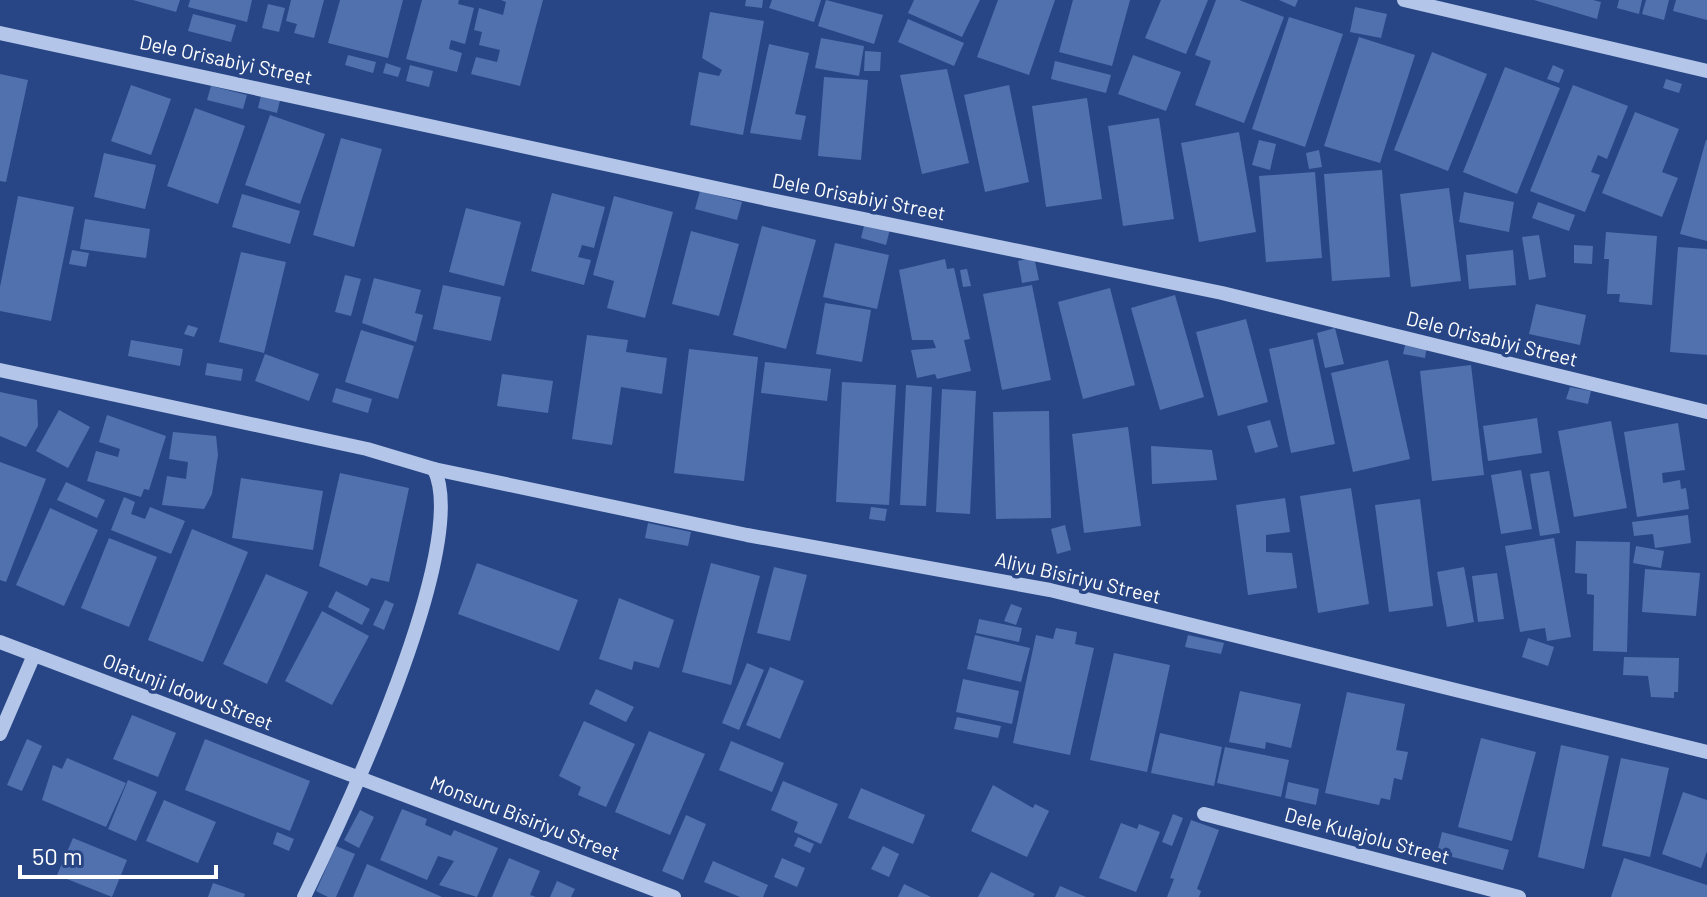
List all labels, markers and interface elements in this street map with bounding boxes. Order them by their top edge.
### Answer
street label: Dele Orisabiyi Street [138,29,315,89]
street label: Dele Orisabiyi Street [771,167,948,225]
street label: Dele Orisabiyi Street [1404,305,1580,371]
street label: Aliyu Bisiriyu Street [993,546,1163,608]
street label: Olatunji Idowu Street [100,648,277,735]
street label: Monsuru Bisiriyu Street [427,770,624,864]
street label: Dele Kulajolu Street [1282,801,1452,869]
scale bar [20,829,216,879]
text: 50 m [32,841,83,870]

